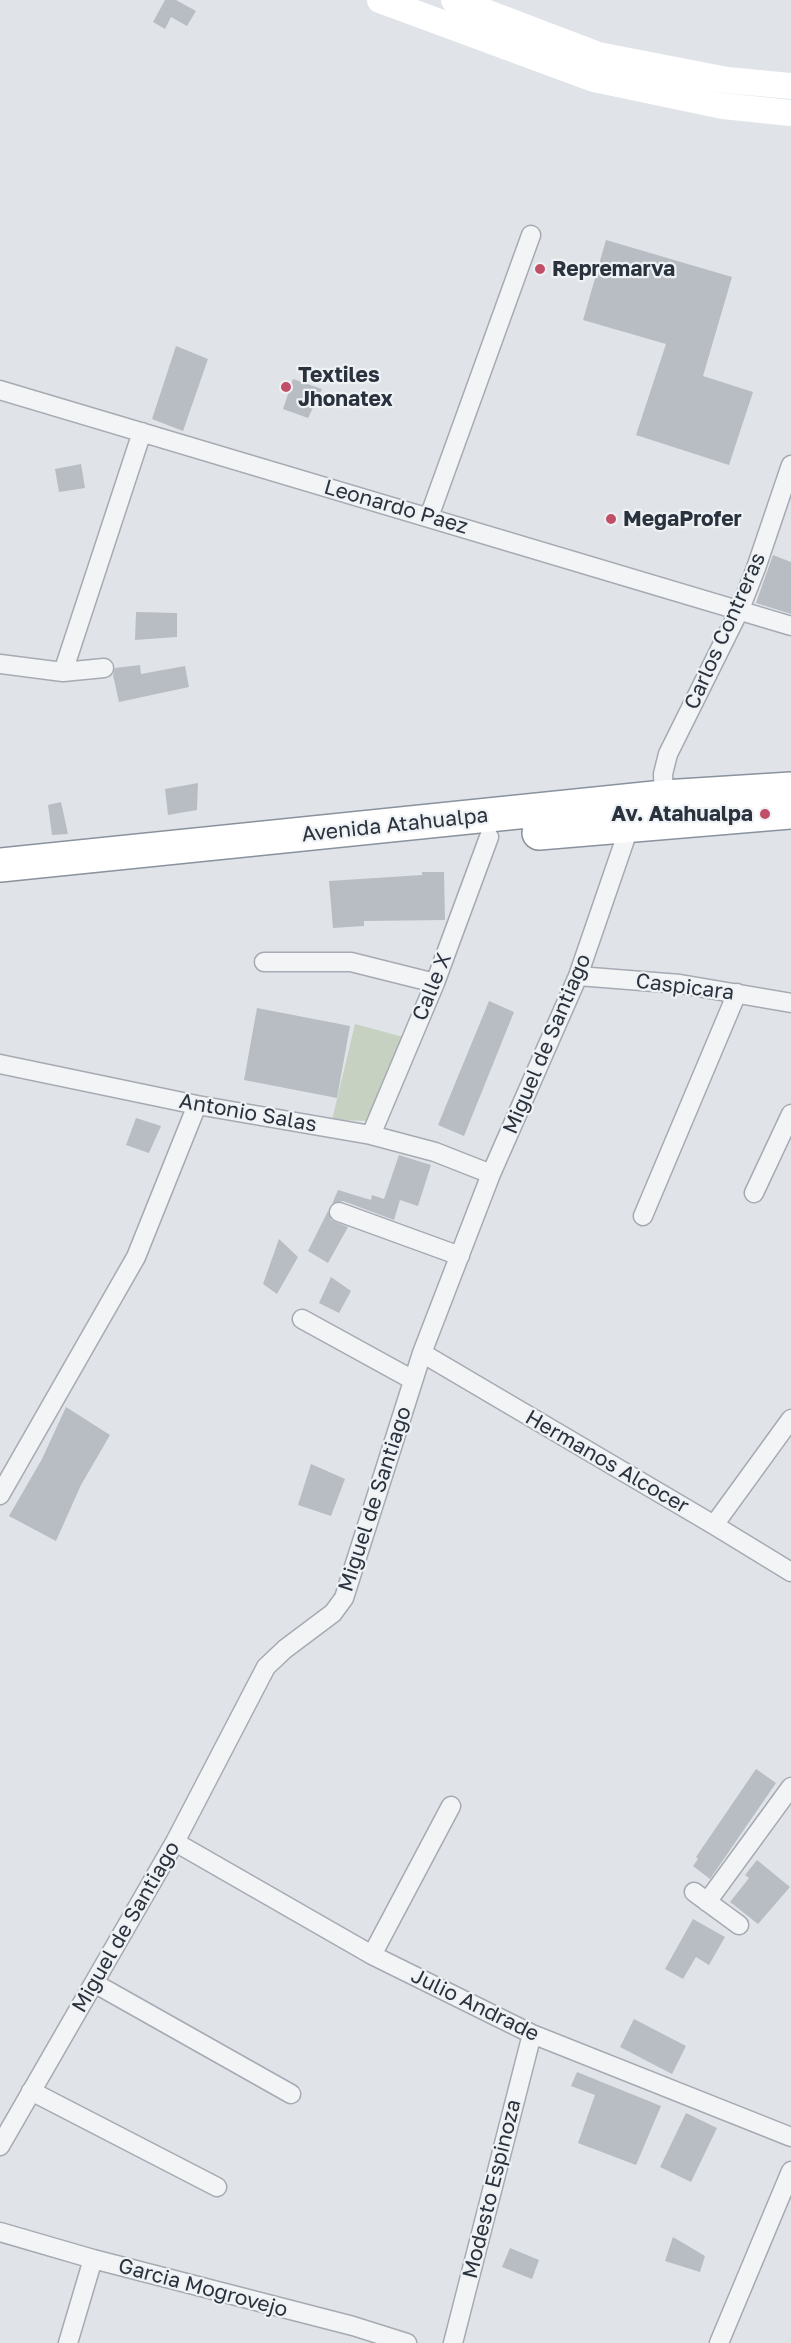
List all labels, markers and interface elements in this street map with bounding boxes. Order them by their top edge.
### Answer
place label: Repremarva [552,256,675,282]
marker: Repremarva [533,262,547,276]
place label: Textiles Jhonatex [298,362,393,412]
marker: Textiles Jhonatex [279,380,293,394]
street label: Leonardo Paez [321,474,471,540]
place label: MegaProfer [623,506,742,532]
marker: MegaProfer [604,512,618,526]
street label: Carlos Contreras [679,549,771,713]
place label: Av. Atahualpa [611,801,753,827]
street label: Avenida Atahualpa [301,803,489,847]
marker: Av. Atahualpa [758,807,772,821]
street label: Calle X [407,950,457,1024]
street label: Miguel de Santiago [498,950,596,1138]
street label: Caspicara [634,968,736,1006]
street label: Antonio Salas [177,1089,319,1137]
street label: Miguel de Santiago [333,1403,417,1595]
street label: Hermanos Alcocer [521,1405,693,1519]
street label: Miguel de Santiago [67,1837,185,2017]
street label: Julio Andrade [407,1963,543,2047]
street label: Modesto Espinoza [458,2097,526,2281]
street label: Garcia Mogrovejo [116,2253,290,2323]

